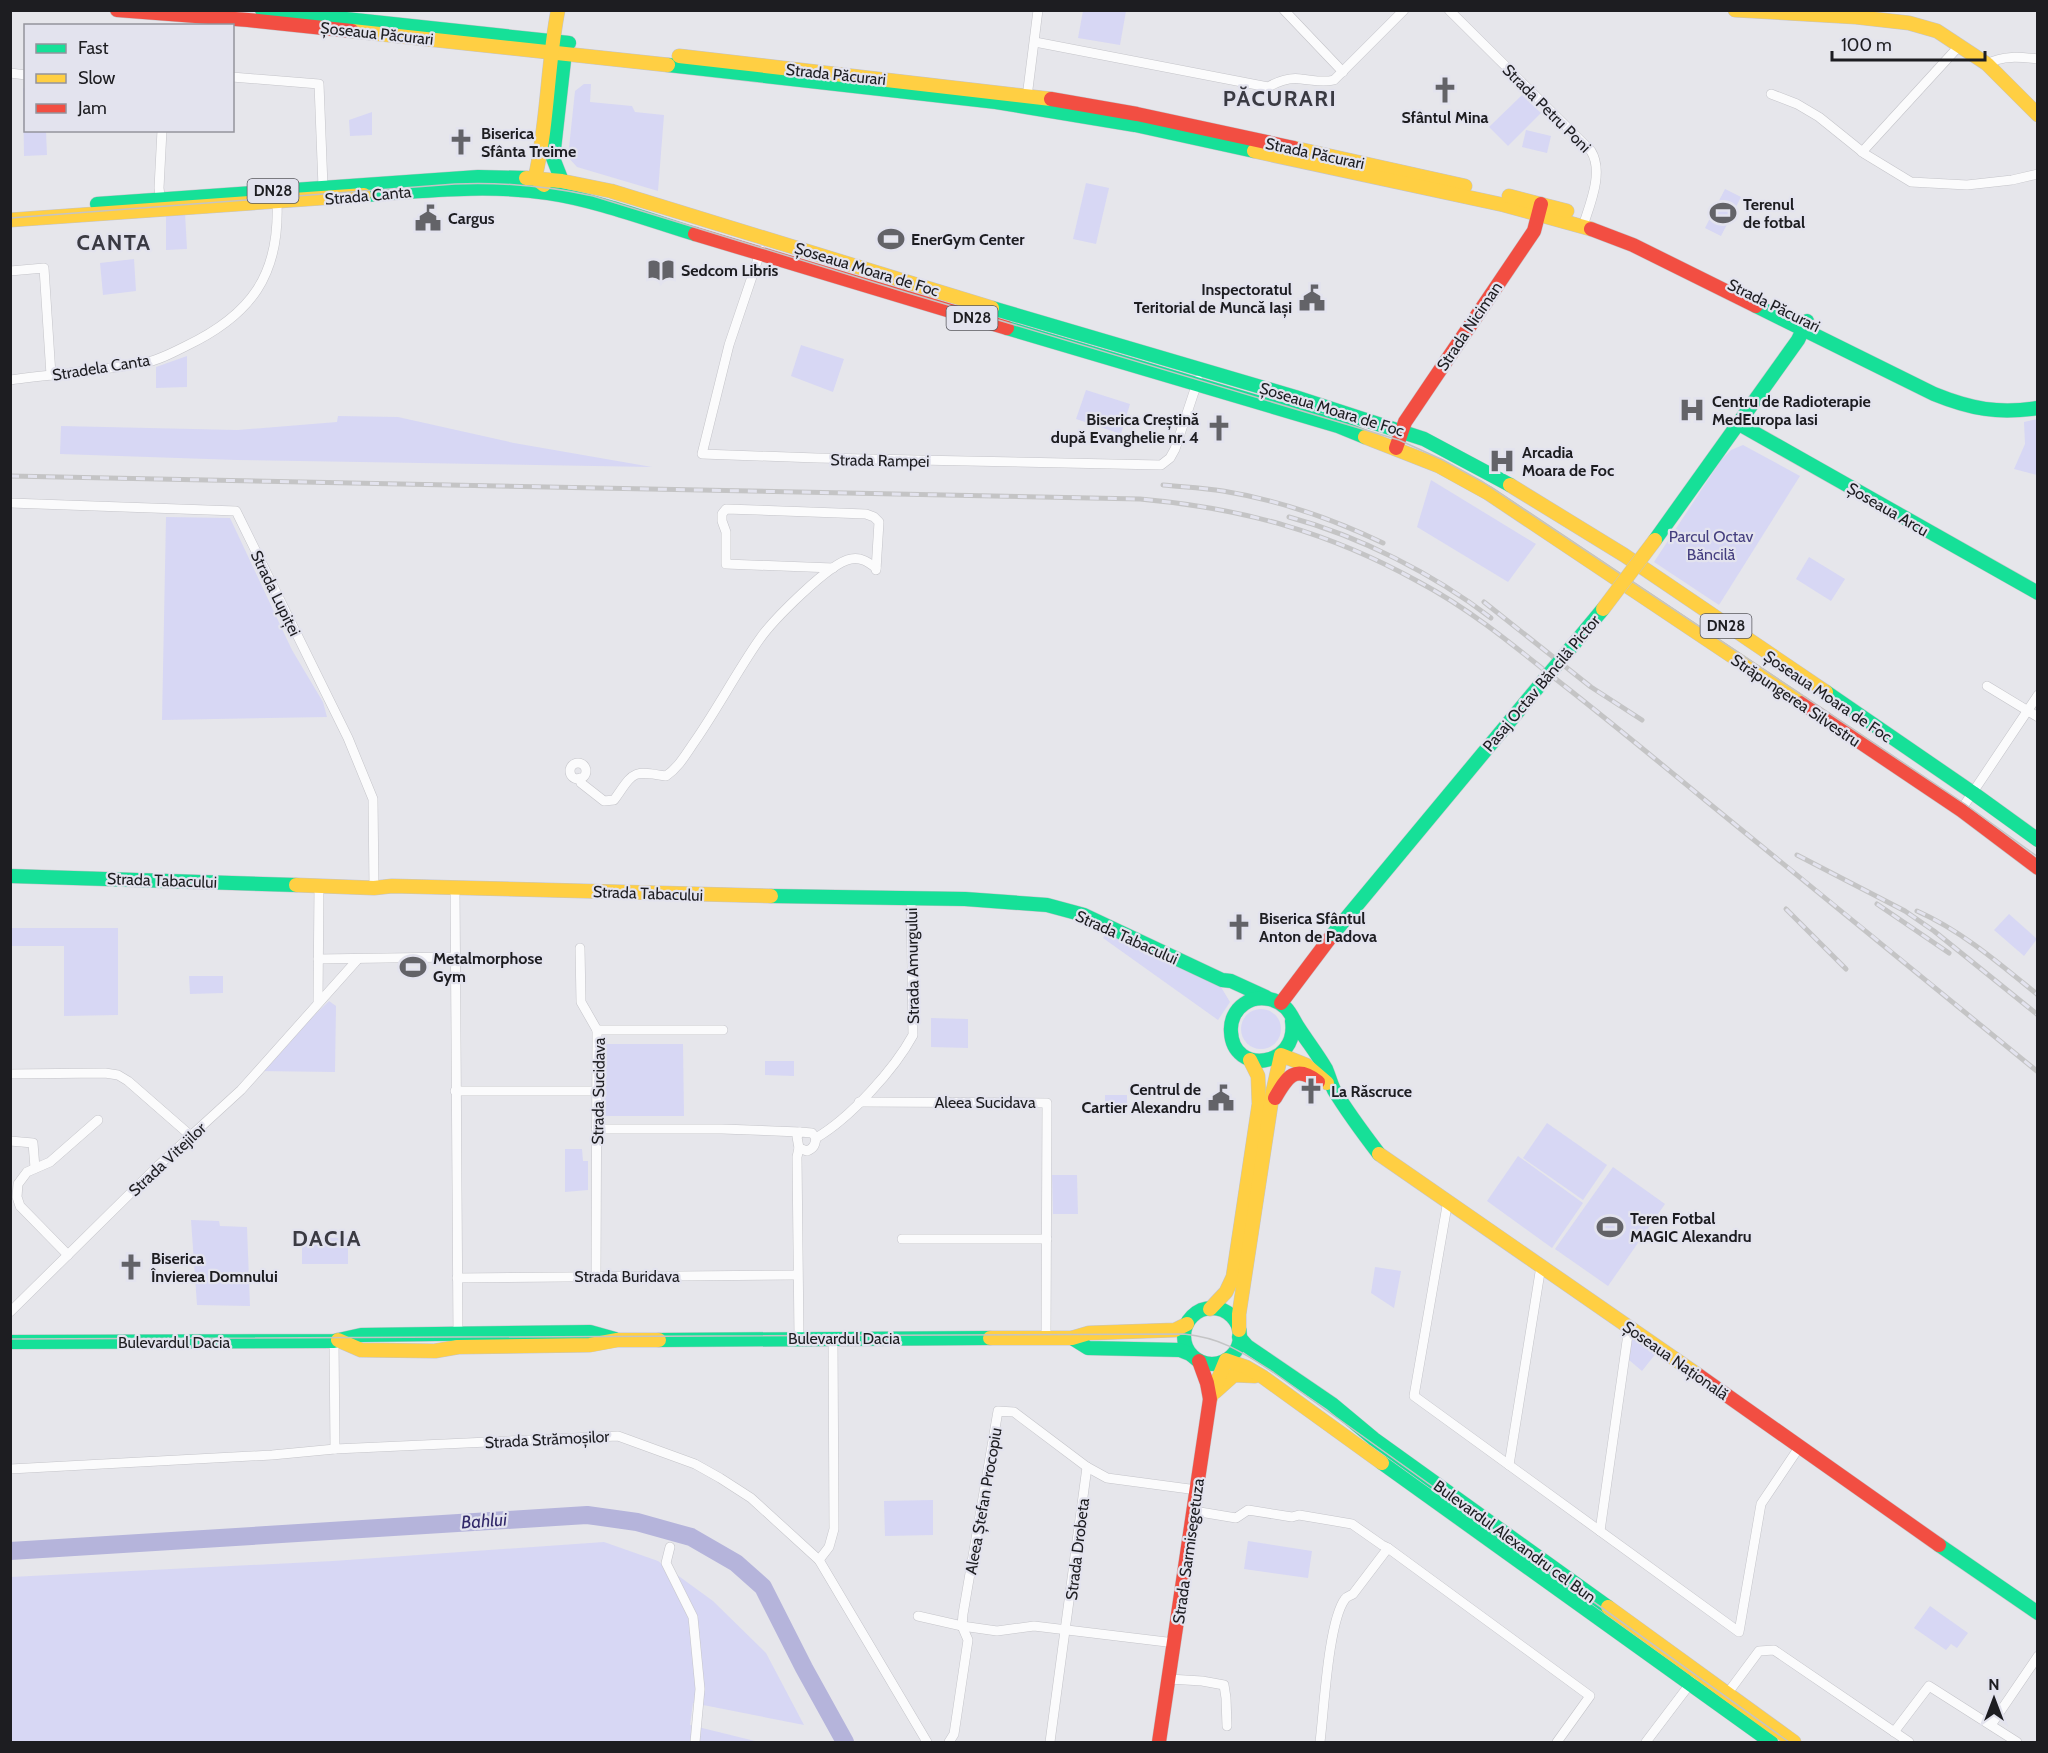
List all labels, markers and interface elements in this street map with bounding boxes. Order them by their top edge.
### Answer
street label: Șoseaua Păcurari [319,18,434,50]
legend [24,24,234,132]
scale bar [1832,24,1985,62]
text: 100 m [1841,34,1892,56]
text: Fast [78,37,109,59]
street label: Strada Păcurari [785,60,887,89]
street label: Strada Petru Poni [1499,60,1595,156]
text: Slow [78,67,115,89]
church icon: Sfântul Mina [1430,75,1460,105]
district label: PĂCURARI [1223,85,1337,112]
text: Jam [77,97,107,119]
place label: Sfântul Mina [1401,108,1489,127]
place label: Biserica Sfânta Treime [481,124,576,161]
church icon: Biserica Sfânta Treime [446,127,476,157]
street label: Strada Păcurari [1264,134,1366,173]
road number: DN28 [248,179,298,203]
street label: Strada Canta [324,182,412,209]
place label: Terenul de fotbal [1743,195,1805,232]
sports icon: Terenul de fotbal [1708,198,1738,228]
public building icon: Cargus [413,203,443,233]
place label: Cargus [448,209,495,228]
sports icon: EnerGym Center [876,224,906,254]
district label: CANTA [77,229,151,256]
place label: EnerGym Center [911,230,1025,249]
street label: Șoseaua Moara de Foc [792,238,941,301]
library icon: Sedcom Libris [646,255,676,285]
place label: Sedcom Libris [681,261,779,280]
street label: Strada Păcurari [1724,275,1823,336]
street label: Strada Niciman [1433,278,1506,374]
place label: Inspectoratul Teritorial de Muncă Iași [1134,280,1292,318]
public building icon: Inspectoratul Teritorial de Muncă Iași [1297,283,1327,313]
road number: DN28 [946,306,998,330]
street label: Stradela Canta [51,350,152,385]
street label: Șoseaua Moara de Foc [1257,378,1406,441]
place label: Centru de Radioterapie MedEuropa Iasi [1712,392,1871,429]
hospital icon: Centru de Radioterapie MedEuropa Iasi [1677,395,1707,425]
place label: Biserica Creștină după Evanghelie nr. 4 [1051,410,1199,447]
church icon: Biserica Creștină după Evanghelie nr. 4 [1204,413,1234,443]
place label: Arcadia Moara de Foc [1522,443,1614,480]
hospital icon: Arcadia Moara de Foc [1487,446,1517,476]
street label: Strada Rampei [830,450,930,471]
street label: Șoseaua Arcu [1843,479,1932,541]
park label: Parcul Octav Băncilă [1669,527,1753,564]
street label: Strada Lupiței [246,547,304,640]
street label: Pasaj Octav Băncilă Pictor [1479,610,1605,755]
road number: DN28 [1700,614,1752,638]
street label: Șoseaua Moara de Foc [1760,647,1895,747]
street label: Străpungerea Silvestru [1728,650,1864,751]
street label: Strada Tabacului [107,869,217,892]
street label: Strada Tabacului [593,882,703,905]
street label: Strada Tabacului [1073,906,1181,969]
street label: Strada Amurgului [902,908,923,1024]
place label: Biserica Sfântul Anton de Padova [1259,909,1377,946]
church icon: Biserica Sfântul Anton de Padova [1224,912,1254,942]
place label: Metalmorphose Gym [433,949,542,986]
sports icon: Metalmorphose Gym [398,952,428,982]
street label: Strada Sucidava [588,1037,609,1145]
church icon: La Răscruce [1296,1076,1326,1106]
place label: Centrul de Cartier Alexandru [1081,1080,1201,1117]
place label: La Răscruce [1331,1082,1412,1101]
public building icon: Centrul de Cartier Alexandru [1206,1083,1236,1113]
street label: Aleea Sucidava [934,1093,1036,1112]
street label: Strada Vitejilor [125,1118,211,1200]
place label: Teren Fotbal MAGIC Alexandru [1630,1209,1752,1246]
sports icon: Teren Fotbal MAGIC Alexandru [1595,1212,1625,1242]
district label: DACIA [292,1225,362,1252]
place label: Biserica Învierea Domnului [151,1249,278,1286]
church icon: Biserica Învierea Domnului [116,1252,146,1282]
street label: Strada Buridava [574,1267,680,1286]
street label: Șoseaua Națională [1619,1317,1733,1405]
street label: Bulevardul Dacia [788,1329,900,1348]
street label: Bulevardul Dacia [118,1333,230,1352]
street label: Aleea Ștefan Procopiu [961,1426,1007,1576]
street label: Strada Strămoșilor [484,1427,611,1453]
street label: Bulevardul Alexandru cel Bun [1430,1476,1600,1607]
street label: Strada Sarmisegetuza [1169,1477,1208,1625]
street label: Strada Drobeta [1062,1497,1093,1601]
water label: Bahlui [460,1508,509,1534]
north arrow [1964,1669,2024,1729]
text: N [1988,1675,2000,1694]

